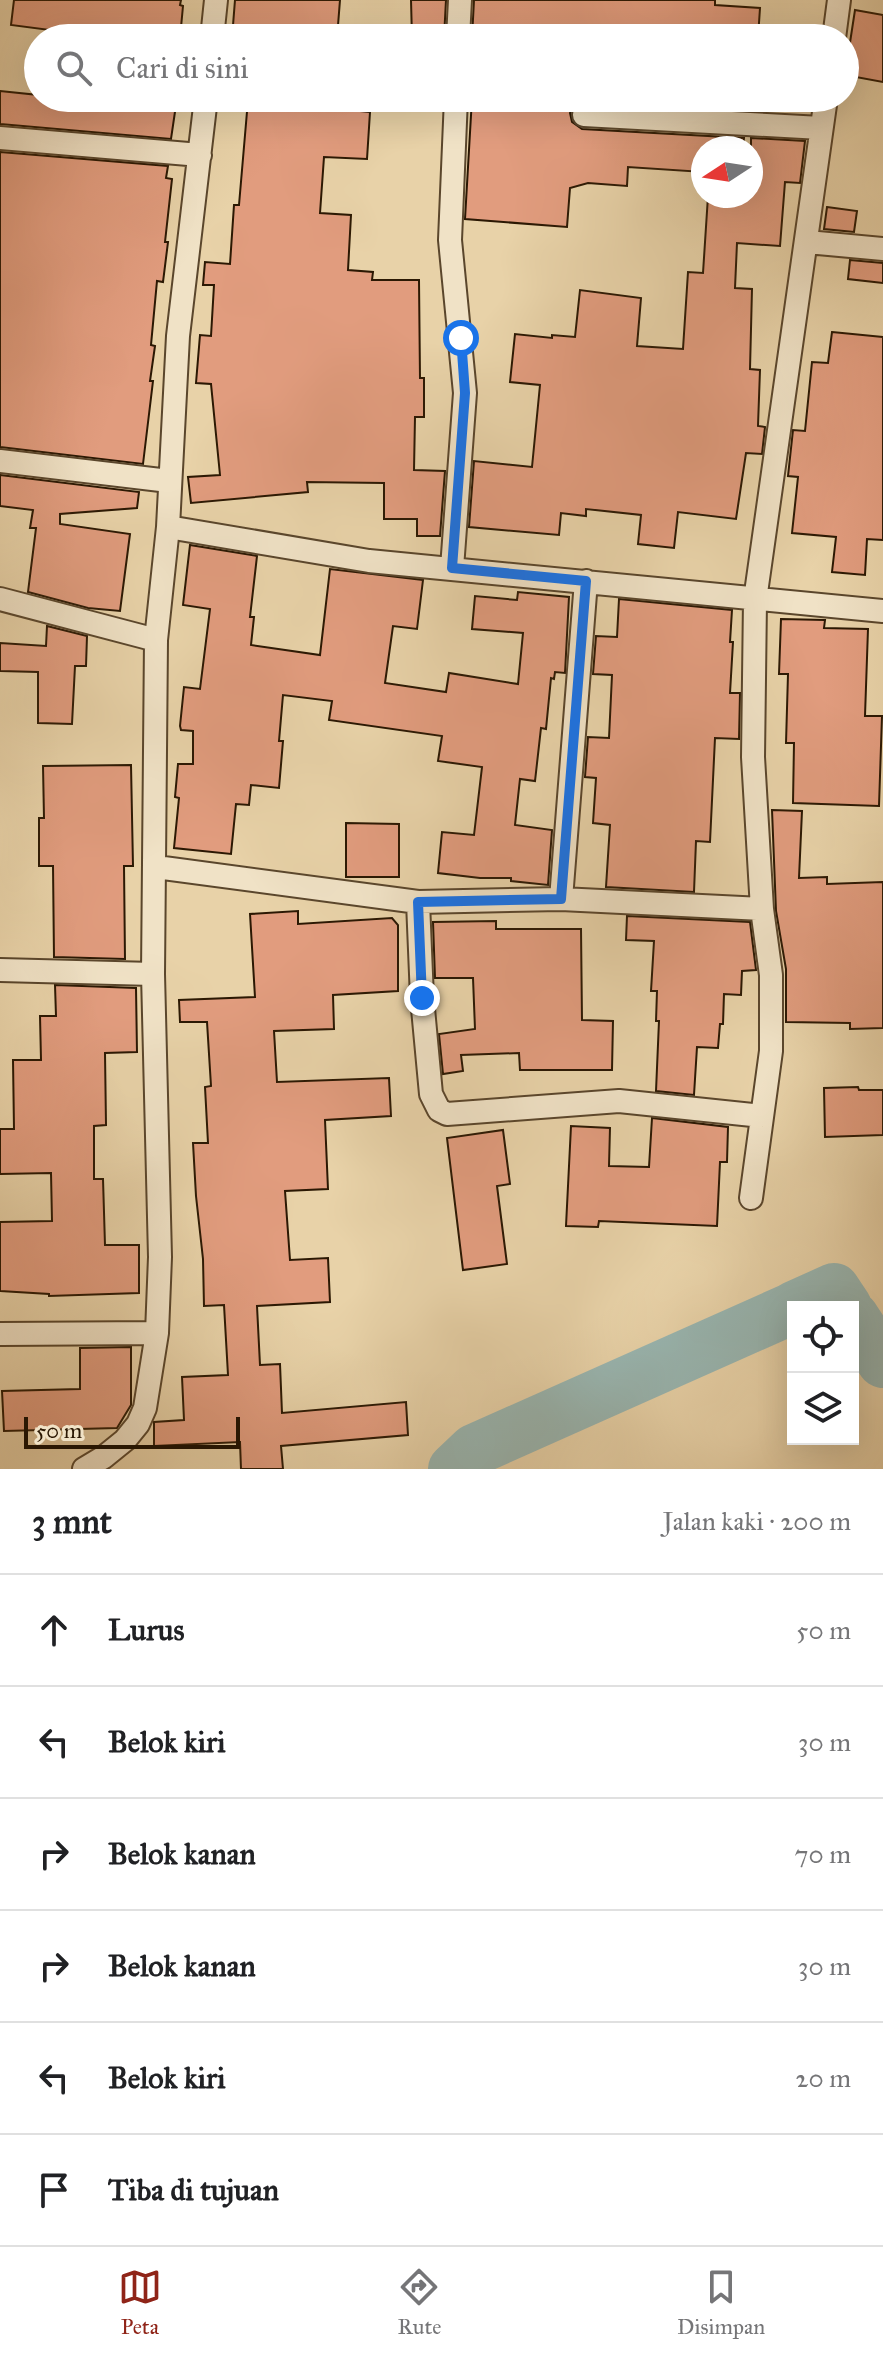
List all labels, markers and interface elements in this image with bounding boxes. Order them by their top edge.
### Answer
search box [24,24,859,112]
icon: search [52,46,96,90]
text: Cari di sini [116,50,249,86]
north arrow [691,136,763,208]
route start [443,320,479,356]
route end [404,980,440,1016]
map controls [787,1301,859,1445]
button: locate [787,1301,859,1373]
button: layers [787,1373,859,1445]
scale bar [24,1413,240,1449]
text: 50 m [36,1417,82,1444]
text: 3 mnt [32,1501,112,1542]
text: Jalan kaki · 200 m [663,1505,851,1537]
icon: ahead [32,1608,76,1652]
text: Lurus [108,1612,184,1648]
text: 50 m [796,1614,851,1646]
icon: left [32,1720,76,1764]
text: Belok kiri [108,1724,226,1760]
text: 30 m [798,1726,851,1758]
icon: right [32,1832,76,1876]
text: Belok kanan [108,1836,256,1872]
text: 70 m [795,1838,851,1870]
icon: right [32,1944,76,1988]
text: Belok kanan [108,1948,256,1984]
text: 30 m [798,1950,851,1982]
icon: left [32,2056,76,2100]
text: Belok kiri [108,2060,226,2096]
text: 20 m [796,2062,851,2094]
icon: arrive [32,2168,76,2212]
text: Tiba di tujuan [108,2172,279,2208]
tab: Peta [118,2265,162,2340]
tab: Rute [397,2265,441,2340]
tab: Disimpan [677,2265,765,2340]

